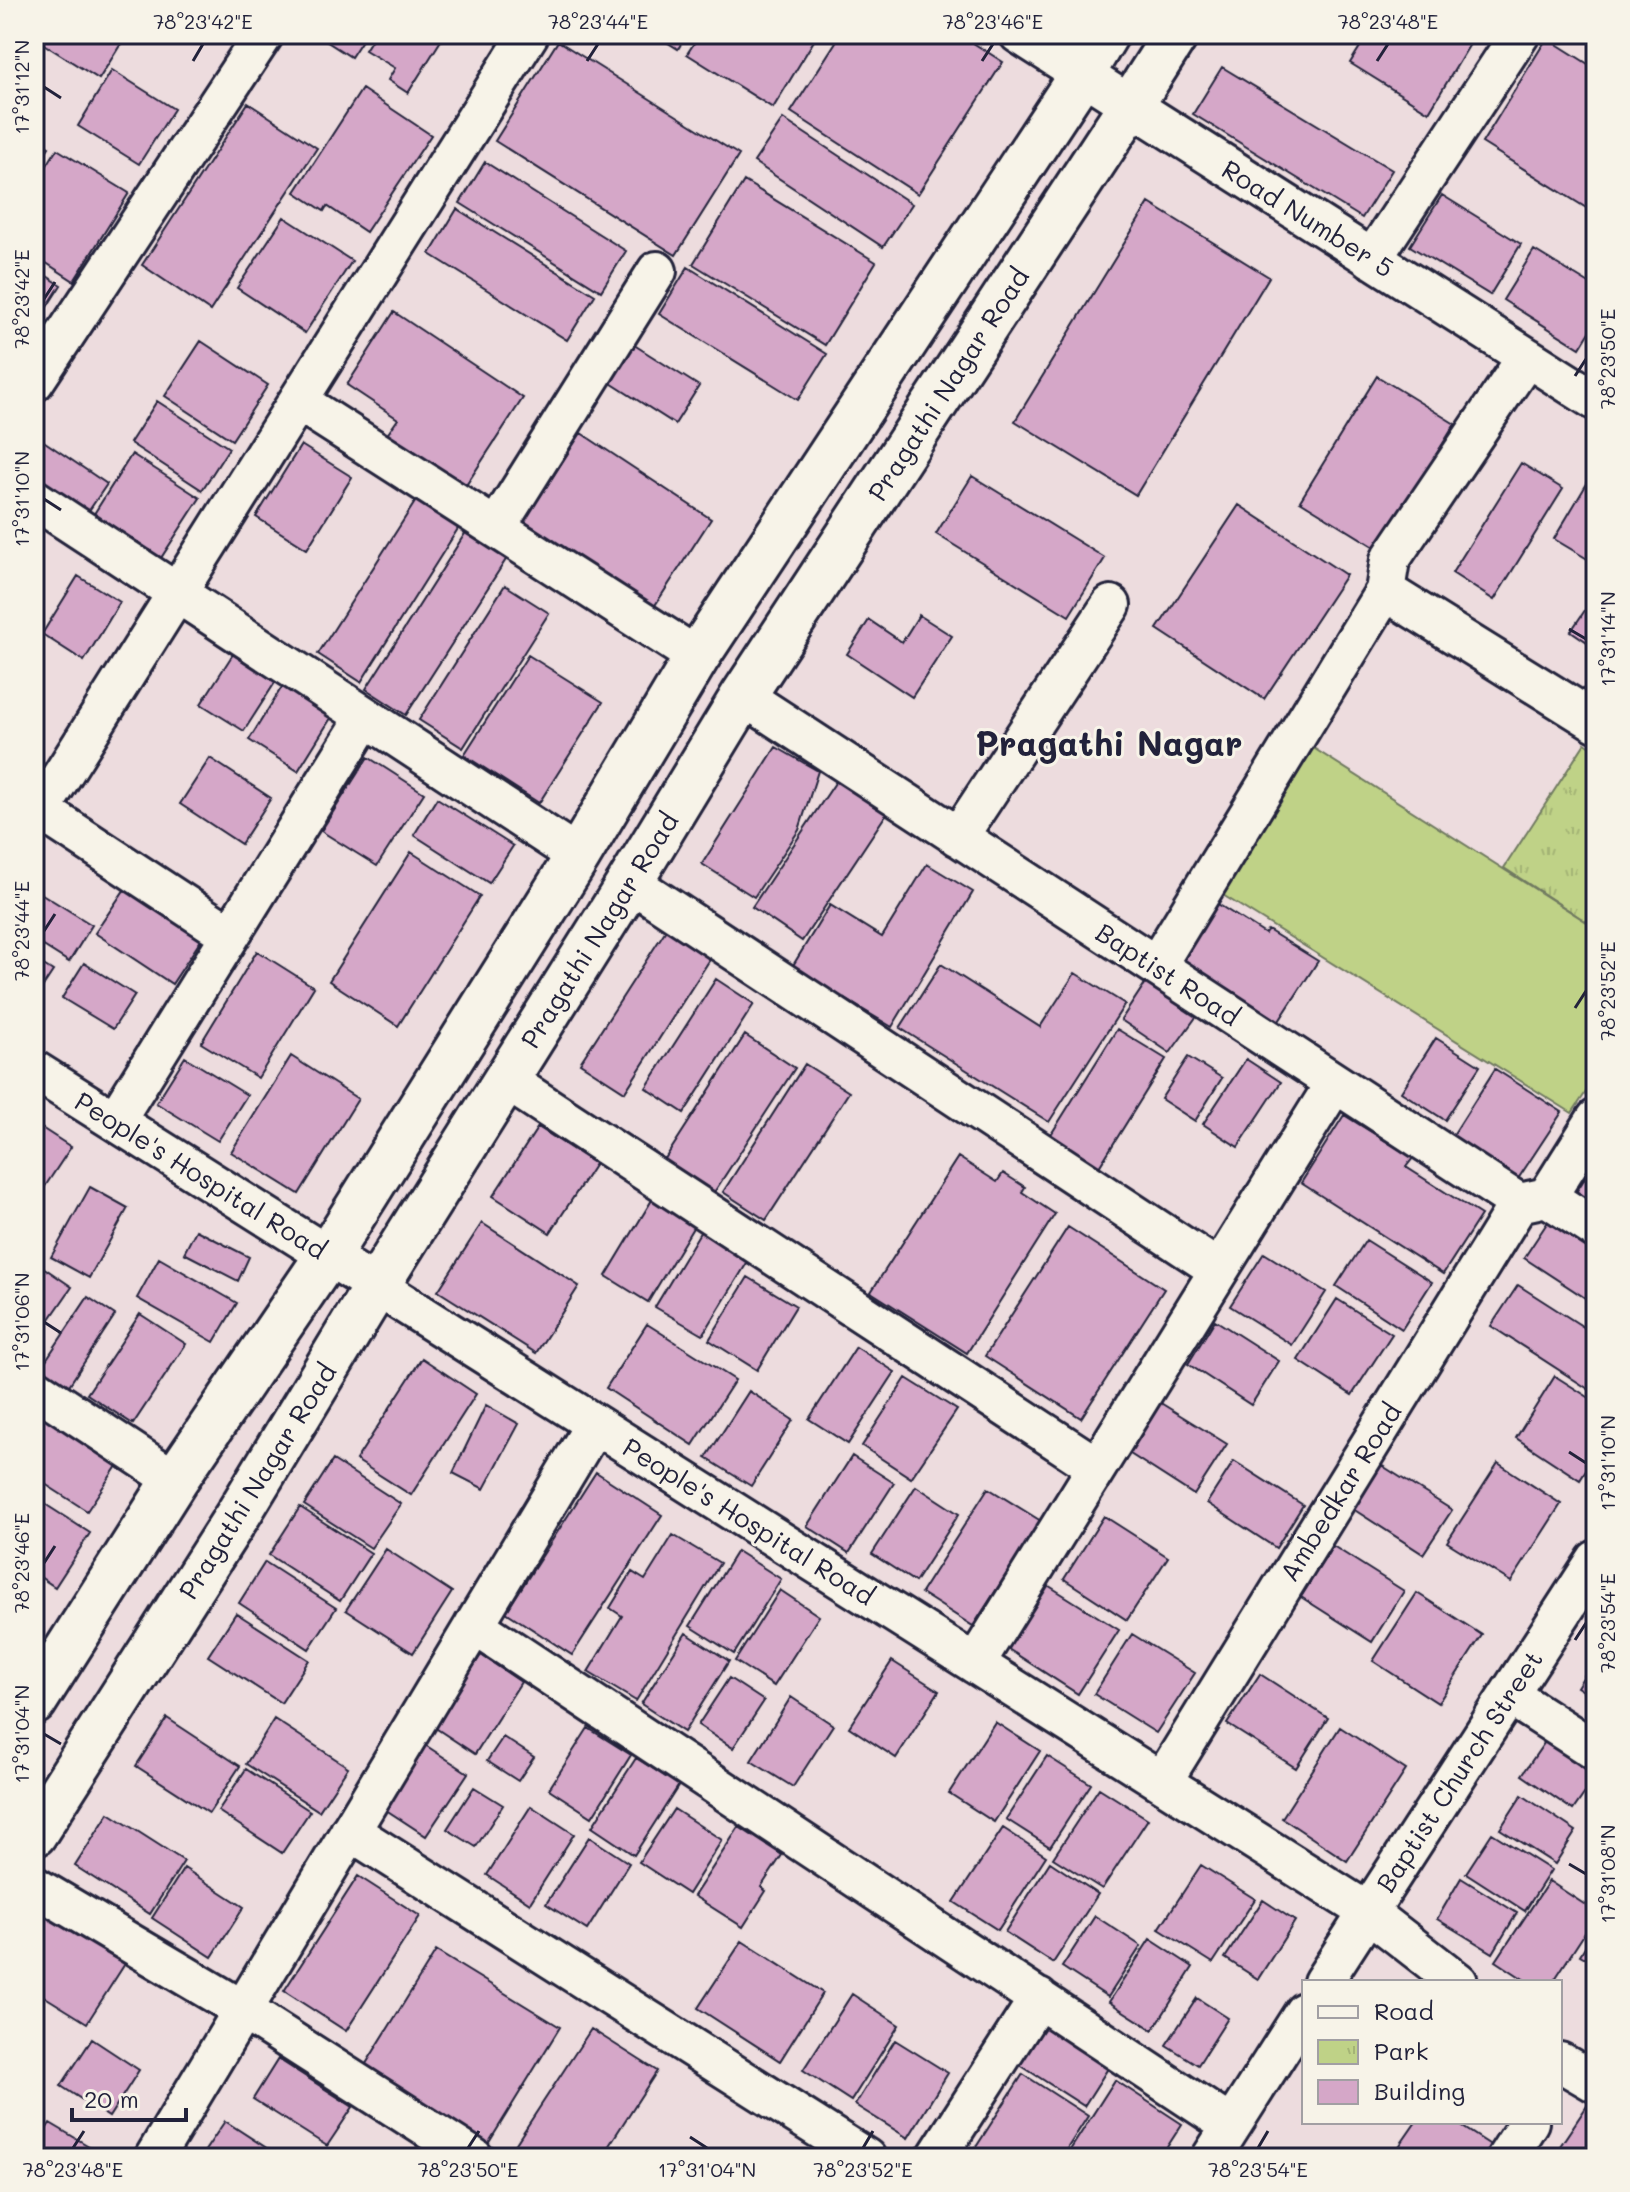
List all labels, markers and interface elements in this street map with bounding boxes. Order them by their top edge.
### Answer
text: 78°23'42"E [153,8,253,34]
text: 78°23'44"E [548,8,648,34]
text: 78°23'46"E [943,8,1043,34]
text: 78°23'48"E [1338,8,1438,34]
text: 17°31'12"N [8,40,34,134]
street label: Road Number 5 [1216,152,1400,284]
text: 78°23'42"E [8,249,34,349]
street label: Pragathi Nagar Road [860,261,1036,507]
text: 78°23'50"E [1594,309,1620,409]
text: 17°31'10"N [8,451,34,547]
text: 17°31'14"N [1594,591,1620,687]
district label: Pragathi Nagar [975,720,1243,765]
street label: Pragathi Nagar Road [513,806,685,1054]
text: 78°23'44"E [8,881,34,981]
street label: Baptist Road [1090,915,1246,1033]
text: 78°23'52"E [1594,941,1620,1041]
street label: People's Hospital Road [69,1084,333,1266]
text: 17°31'06"N [8,1272,34,1372]
street label: Pragathi Nagar Road [171,1357,343,1605]
street label: Ambedkar Road [1272,1396,1408,1588]
text: 17°31'10"N [1594,1415,1620,1511]
street label: People's Hospital Road [617,1430,881,1612]
text: 78°23'46"E [8,1513,34,1613]
text: 78°23'54"E [1594,1573,1620,1673]
street label: Baptist Church Street [1368,1644,1550,1898]
text: 17°31'04"N [8,1685,34,1783]
text: 17°31'08"N [1594,1824,1620,1924]
legend [1302,1980,1562,2124]
text: Road [1374,1995,1434,2026]
text: Park [1374,2035,1428,2066]
scale bar [72,2072,186,2122]
text: Building [1374,2075,1465,2106]
text: 20 m [84,2083,139,2114]
text: 78°23'48"E [23,2156,123,2182]
text: 78°23'50"E [418,2156,518,2182]
text: 17°31'04"N [658,2156,756,2182]
text: 78°23'52"E [813,2156,913,2182]
text: 78°23'54"E [1208,2156,1308,2182]

